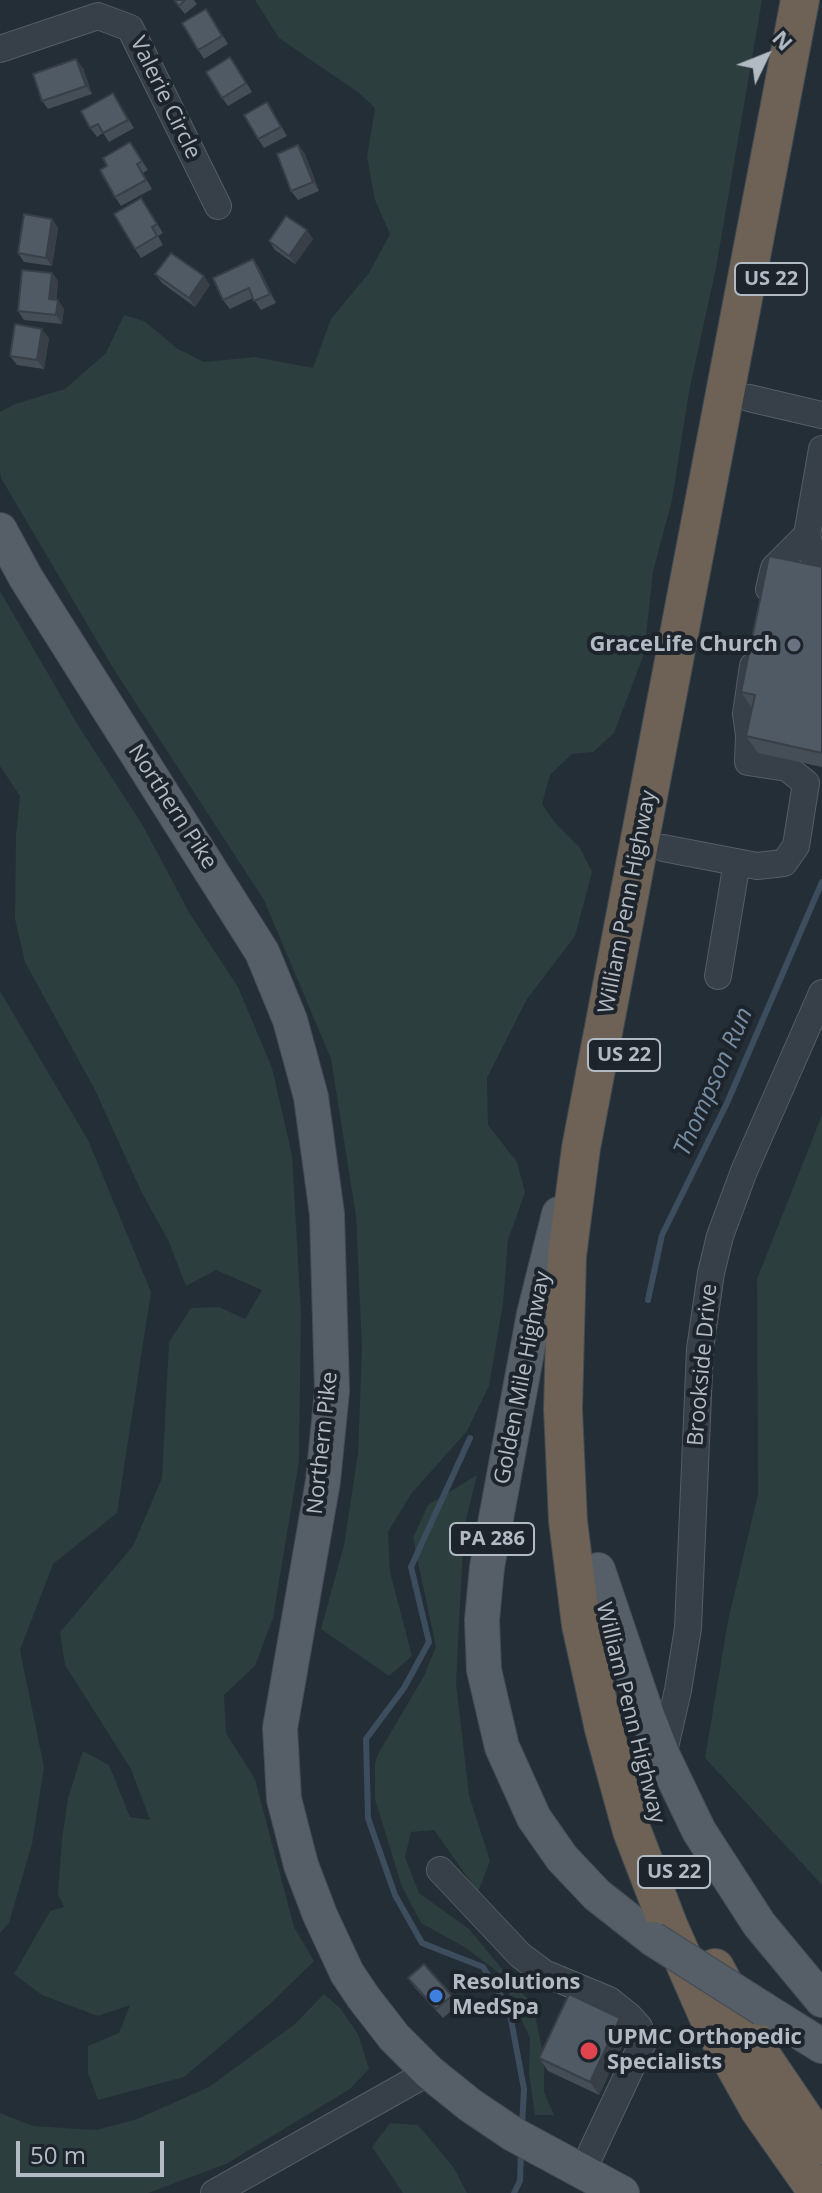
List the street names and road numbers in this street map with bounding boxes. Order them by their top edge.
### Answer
street label: Valerie Circle [124,33,206,163]
road number: US 22 [735,263,807,295]
street label: Northern Pike [122,740,222,874]
street label: William Penn Highway [593,788,663,1016]
road number: US 22 [588,1039,660,1071]
street label: Golden Mile Highway [489,1269,557,1487]
street label: Brookside Drive [683,1283,723,1447]
street label: Northern Pike [302,1370,344,1516]
road number: PA 286 [450,1523,534,1555]
street label: William Penn Highway [590,1600,670,1826]
road number: US 22 [638,1856,710,1888]

